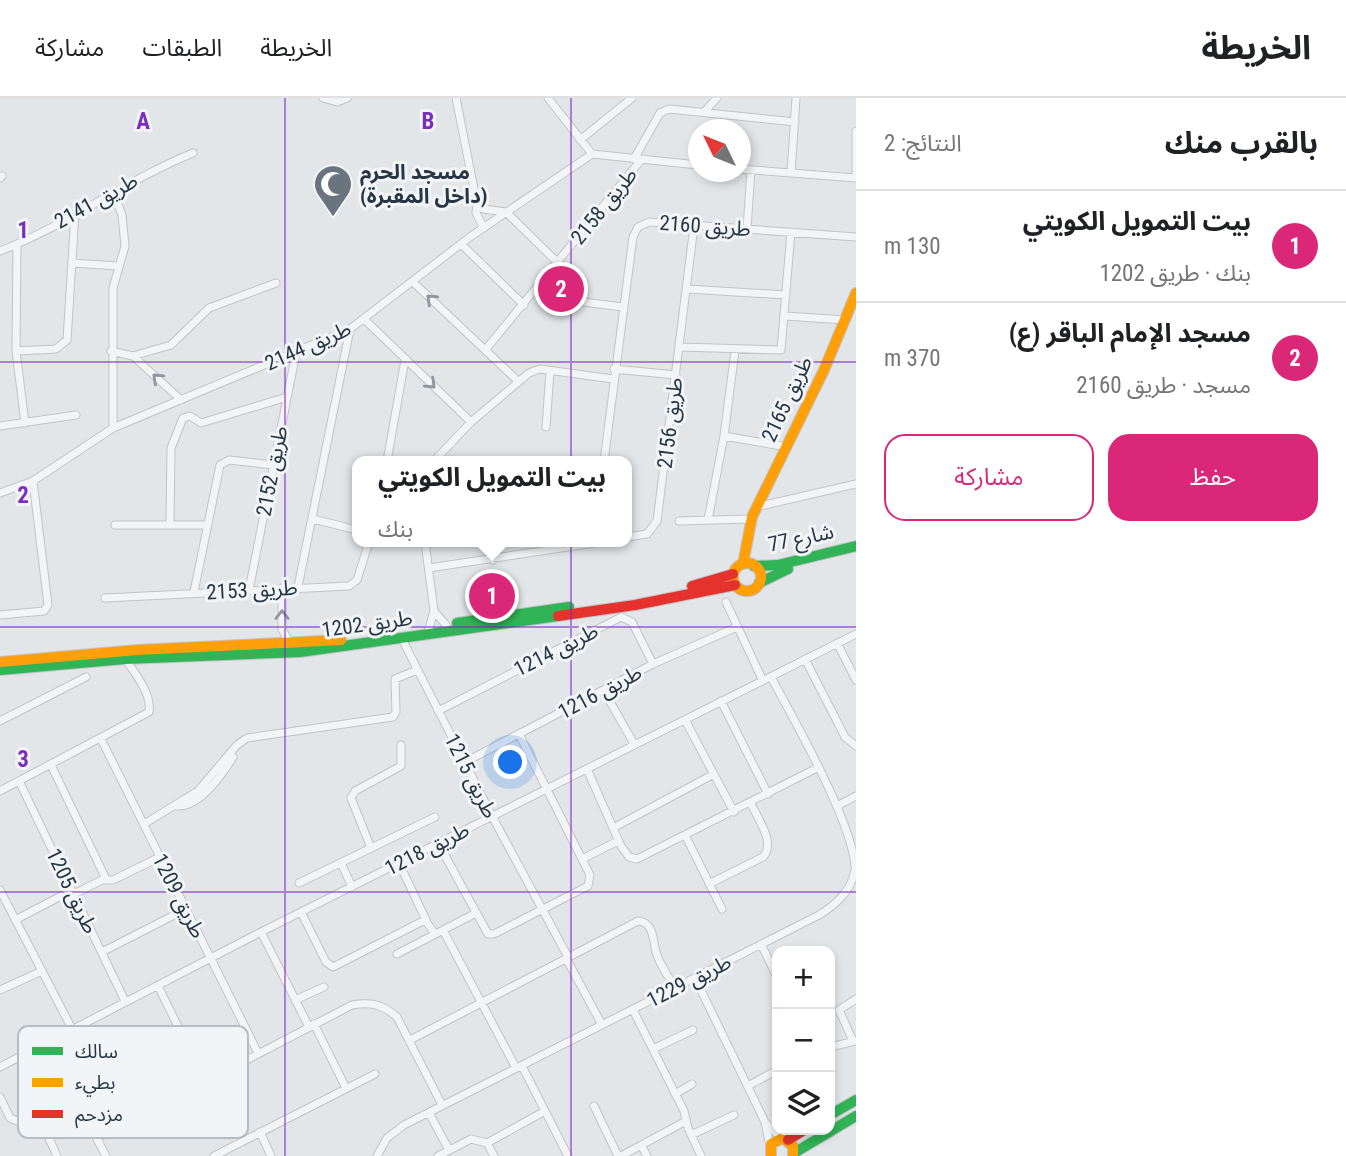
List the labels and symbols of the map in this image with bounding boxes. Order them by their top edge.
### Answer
text: A [136,108,150,135]
text: B [422,108,434,135]
north arrow [688,119,751,182]
place label: مسجد الحرم (داخل المقبرة) [360,160,488,208]
mosque icon: مسجد الحرم (داخل المقبرة) [312,163,354,218]
street label: طريق 2158 [566,163,643,250]
street label: طريق 2141 [50,168,142,235]
street label: طريق 2160 [658,211,751,242]
text: 1 [17,217,29,244]
pin: 2 [538,263,584,315]
one-way arrow [426,294,439,307]
street label: طريق 2144 [261,316,355,376]
street label: طريق 2165 [757,352,818,446]
one-way arrow [152,374,165,387]
one-way arrow [423,376,436,388]
street label: طريق 2156 [653,376,688,470]
street label: طريق 2152 [251,424,293,518]
text: 2 [17,482,29,509]
street label: شارع 77 [766,519,837,560]
pin: 1 [469,570,515,622]
street label: طريق 2153 [206,576,298,605]
street label: طريق 1202 [320,606,414,643]
one-way arrow [274,609,290,620]
street label: طريق 1214 [510,619,603,682]
street label: طريق 1216 [554,660,646,725]
street label: طريق 1215 [439,730,502,823]
your location [493,745,527,779]
text: 3 [17,746,29,773]
street label: طريق 1218 [381,818,474,881]
street label: طريق 1205 [40,845,103,938]
street label: طريق 1209 [147,850,210,943]
street label: طريق 1229 [643,950,736,1013]
legend [18,1026,248,1138]
text: سالك [75,1040,118,1063]
text: بطيء [75,1071,115,1097]
text: مزدحم [75,1103,123,1129]

